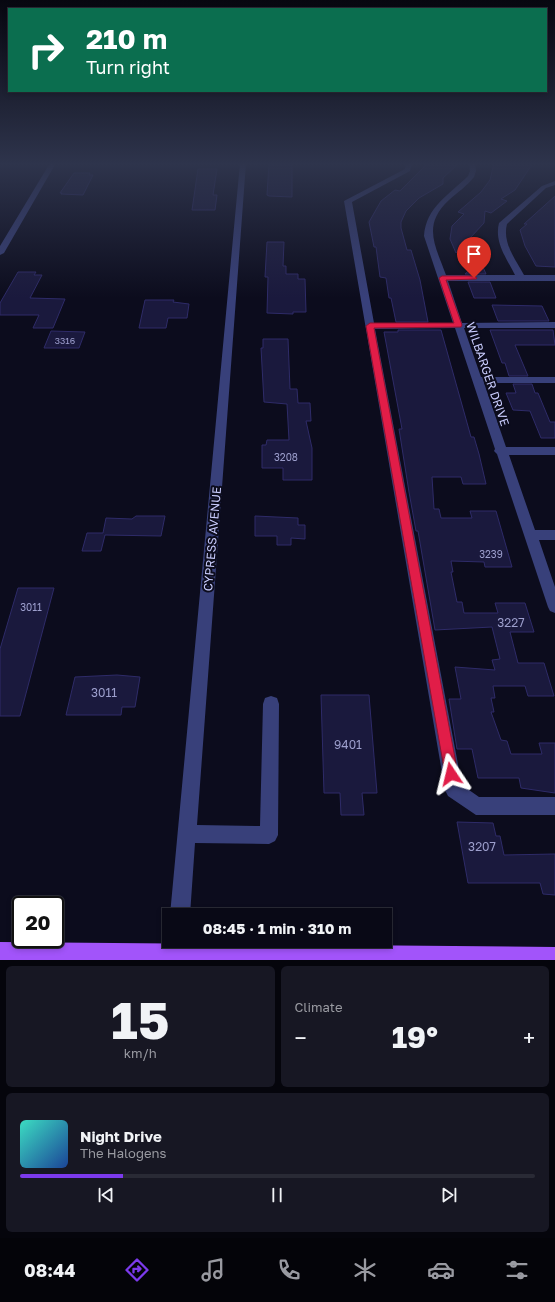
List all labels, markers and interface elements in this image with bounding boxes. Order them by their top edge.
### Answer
text: 210 m [86,22,167,55]
icon: right [20,24,72,76]
text: Turn right [86,56,170,78]
pin [457,237,491,278]
icon: arrive [463,243,485,265]
street label: WILBARGER DRIVE [463,320,513,428]
house number: 3316 [55,335,75,346]
house number: 3208 [274,451,298,463]
street label: CYPRESS AVENUE [200,486,224,592]
house number: 3239 [479,548,503,560]
house number: 3011 [20,601,42,613]
house number: 3227 [497,615,525,630]
house number: 3011 [91,685,117,700]
house number: 9401 [334,737,362,752]
position arrow [430,753,472,795]
house number: 3207 [468,839,496,854]
speed limit sign: 20 [12,896,64,948]
text: 08:45 · 1 min · 310 m [203,919,351,937]
text: 15 [111,988,170,1050]
text: Climate [295,999,342,1015]
text: 19° [392,1019,438,1055]
text: − [295,1024,307,1051]
text: + [523,1024,535,1051]
text: km/h [124,1045,157,1061]
text: Night Drive [80,1127,162,1145]
text: The Halogens [80,1145,166,1161]
icon: previous [95,1184,117,1206]
icon: pause [266,1184,288,1206]
icon: next [438,1184,460,1206]
icon: directions [123,1256,151,1284]
icon: music [199,1256,227,1284]
icon: phone [275,1256,303,1284]
icon: climate [351,1256,379,1284]
icon: car [427,1256,455,1284]
icon: filters [503,1256,531,1284]
text: 08:44 [24,1259,75,1281]

